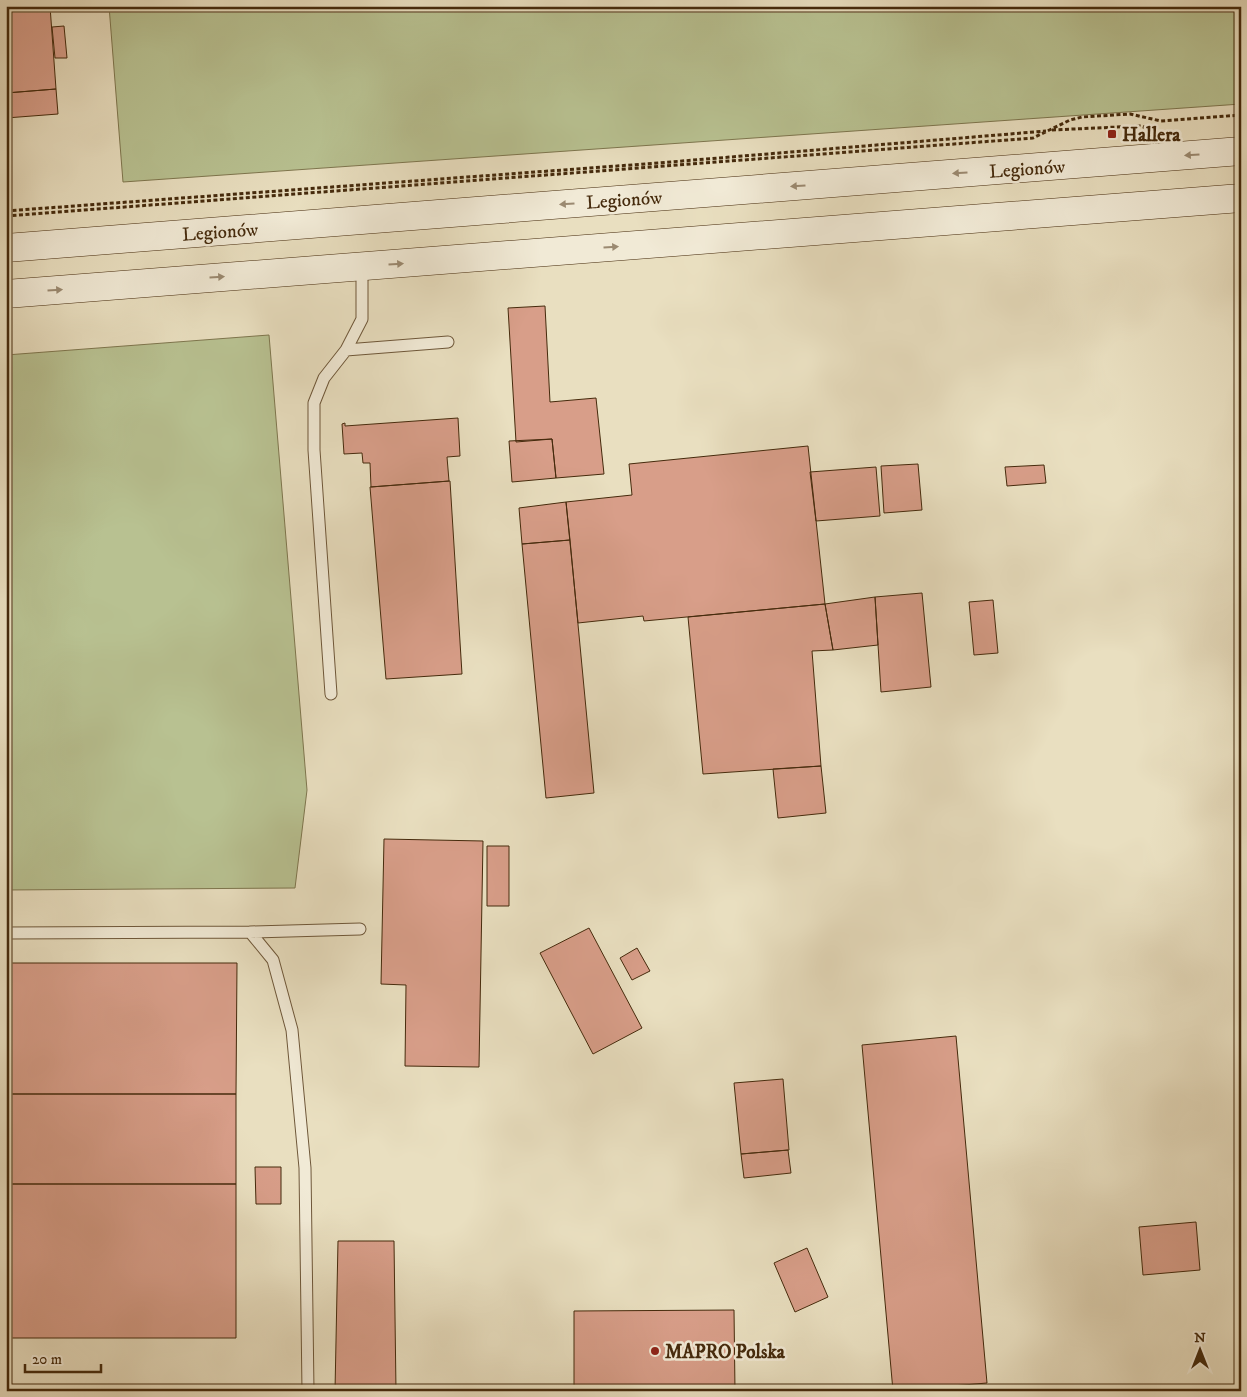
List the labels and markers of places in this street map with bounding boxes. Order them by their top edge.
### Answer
place label: Hallera [1122,124,1181,147]
marker: Hallera [1106,128,1118,140]
place label: MAPRO Polska [665,1341,786,1364]
marker: MAPRO Polska [649,1345,661,1357]

